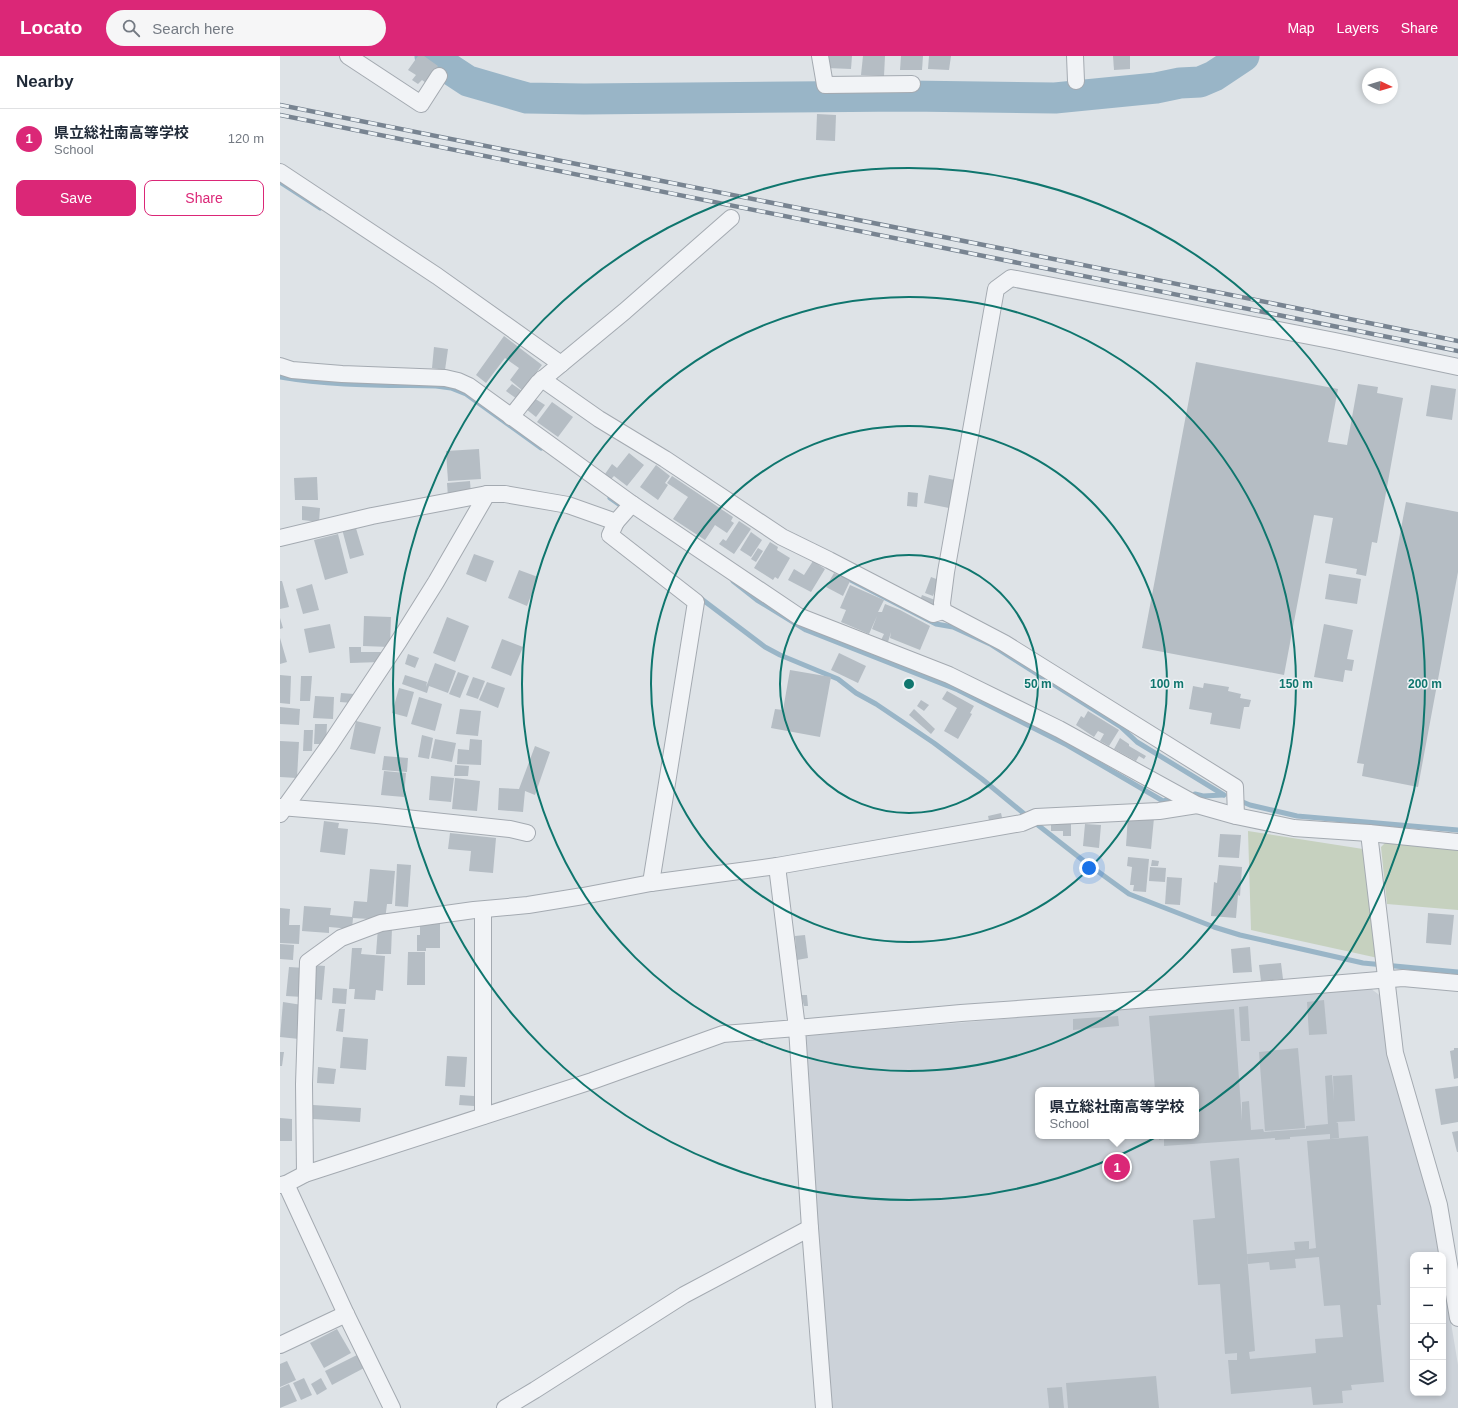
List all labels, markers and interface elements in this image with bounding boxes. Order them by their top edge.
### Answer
search box [106,10,386,46]
text: Locato [20,17,82,38]
icon: search [120,17,142,39]
text: Search here [152,20,234,37]
text: Map [1287,20,1315,36]
text: Layers [1337,20,1379,36]
text: Share [1401,20,1438,36]
north arrow [1362,68,1398,104]
text: Nearby [16,72,74,91]
text: 県立総社南高等学校 [54,124,189,141]
text: 1 [25,131,33,146]
text: 120 m [228,131,264,146]
text: School [54,142,94,157]
button: Save [16,180,136,216]
button: Share [144,180,264,216]
centre of rings [902,677,916,691]
text: 50 m [1024,677,1052,691]
text: 100 m [1150,677,1184,691]
text: 150 m [1279,677,1313,691]
text: 200 m [1408,677,1442,691]
your location [1079,858,1099,878]
popup [1035,1087,1199,1139]
text: 県立総社南高等学校 [1049,1098,1185,1115]
text: School [1049,1116,1089,1131]
pin: 1 [1104,1152,1130,1182]
map controls [1410,1252,1446,1396]
button: + [1410,1252,1446,1288]
button: − [1410,1288,1446,1324]
button: locate [1410,1324,1446,1360]
button: layers [1410,1360,1446,1396]

